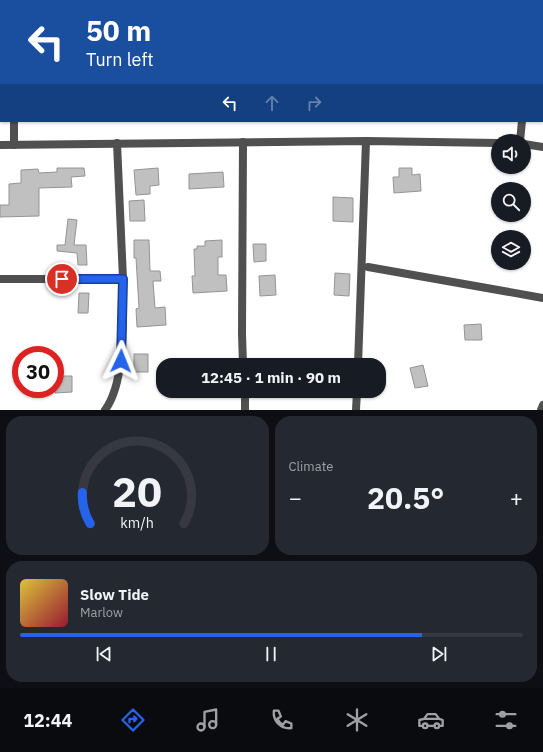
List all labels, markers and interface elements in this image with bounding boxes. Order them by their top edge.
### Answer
text: 50 m [86,12,151,49]
icon: left [20,16,72,68]
text: Turn left [86,48,154,71]
icon: left [219,92,241,114]
icon: ahead [261,92,283,114]
icon: right [303,92,325,114]
map controls [491,134,531,270]
button: sound [491,134,531,174]
button: search [491,182,531,222]
button: layers [491,230,531,270]
pin [45,262,79,296]
icon: arrive [51,268,73,290]
position arrow [100,340,142,382]
speed limit sign: 30 [12,346,64,398]
text: 12:45 · 1 min · 90 m [201,368,341,387]
text: Climate [289,458,333,475]
text: 20 [112,463,162,517]
text: 20.5° [367,478,444,517]
text: − [289,483,302,512]
text: + [510,483,523,512]
text: km/h [120,512,154,531]
text: Slow Tide [80,585,149,604]
text: Marlow [80,604,123,621]
icon: previous [93,643,115,665]
icon: pause [260,643,282,665]
icon: next [428,643,450,665]
icon: directions [119,706,147,734]
icon: music [194,706,222,734]
icon: phone [268,706,296,734]
icon: climate [343,706,371,734]
icon: car [417,706,445,734]
icon: filters [492,706,520,734]
text: 12:44 [23,709,72,732]

